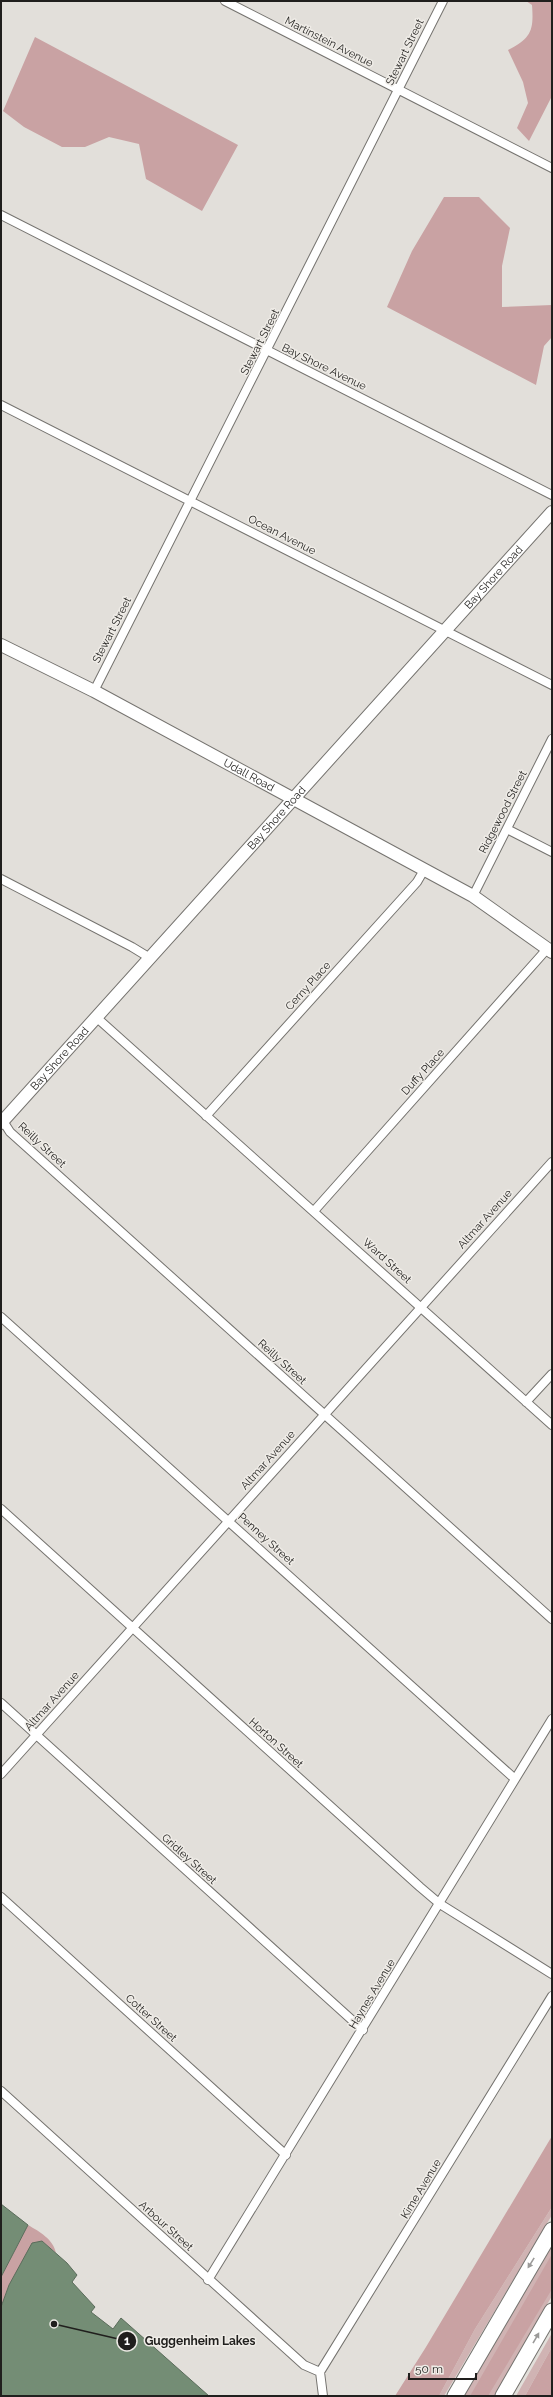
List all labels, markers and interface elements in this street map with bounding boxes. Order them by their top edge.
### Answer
street label: Martinstein Avenue [283,14,376,70]
street label: Stewart Street [383,16,427,87]
street label: Stewart Street [238,307,282,377]
street label: Bay Shore Avenue [280,341,369,393]
street label: Ocean Avenue [246,512,318,558]
street label: Bay Shore Road [461,543,525,611]
street label: Stewart Street [90,595,134,665]
street label: Udall Road [221,756,277,794]
street label: Ridgewood Street [476,768,530,856]
street label: Bay Shore Road [244,783,308,852]
street label: Cerny Place [283,959,334,1013]
street label: Bay Shore Road [27,1024,91,1093]
street label: Duffy Place [399,1046,447,1098]
street label: Reilly Street [15,1120,69,1171]
street label: Altmar Avenue [455,1186,515,1251]
street label: Ward Street [360,1236,414,1286]
street label: Reilly Street [255,1337,309,1387]
street label: Altmar Avenue [238,1427,298,1492]
street label: Penney Street [235,1510,297,1568]
street label: Altmar Avenue [22,1668,82,1733]
street label: Horton Street [246,1715,306,1771]
street label: Gridley Street [159,1831,219,1887]
street label: Haynes Avenue [346,1956,398,2031]
street label: Cotter Street [123,1992,180,2045]
street label: Kime Avenue [398,2156,444,2221]
street label: Arbour Street [136,2198,196,2254]
one-way arrow [528,2257,535,2269]
callout: Guggenheim Lakes [117,2329,263,2353]
one-way arrow [533,2332,540,2344]
text: 1 [124,2334,130,2348]
text: Guggenheim Lakes [145,2334,255,2348]
scale bar [409,2355,476,2381]
text: 50 m [415,2362,443,2376]

